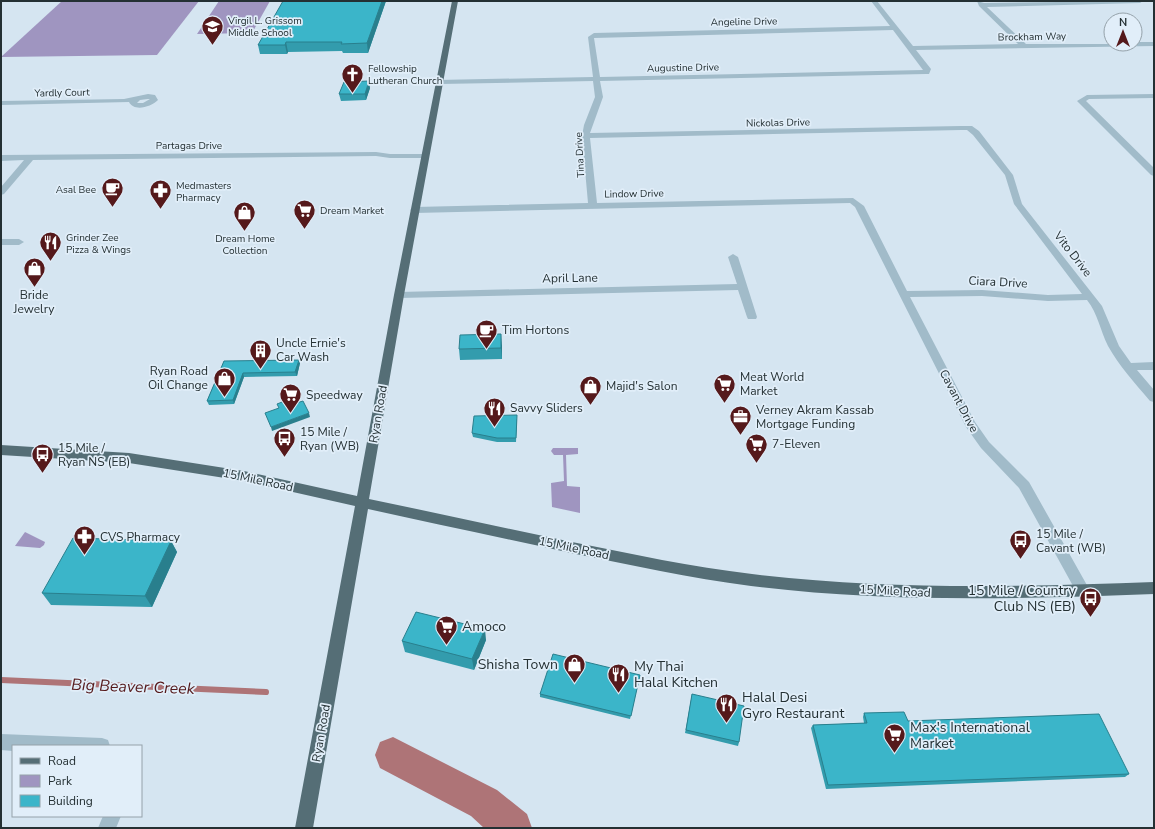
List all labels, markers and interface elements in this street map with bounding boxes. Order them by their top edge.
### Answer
north arrow [1103,12,1143,52]
school or university icon: Virgil L. Grissom Middle School [200,13,226,46]
place label: Virgil L. Grissom Middle School [227,14,302,40]
street label: Angeline Drive [711,14,777,30]
text: N [1119,15,1127,30]
street label: Brockham Way [998,29,1067,45]
street label: Augustine Drive [647,60,719,76]
church icon: Fellowship Lutheran Church [340,61,366,94]
place label: Fellowship Lutheran Church [368,62,442,88]
street label: Yardly Court [33,86,90,100]
street label: Nickolas Drive [746,115,810,131]
street label: Tina Drive [572,132,588,178]
street label: Partagas Drive [156,139,222,153]
cafe icon: Asal Bee [99,176,125,209]
pharmacy icon: Medmasters Pharmacy [148,178,174,211]
place label: Medmasters Pharmacy [176,179,232,205]
place label: Asal Bee [56,183,96,197]
street label: Lindow Drive [604,186,664,202]
supermarket icon: Dream Market [292,197,318,230]
shop icon: Dream Home Collection [232,199,258,232]
place label: Dream Market [320,204,384,218]
street label: Vito Drive [1050,227,1096,280]
restaurant icon: Grinder Zee Pizza & Wings [38,230,64,263]
place label: Grinder Zee Pizza & Wings [66,231,131,257]
place label: Dream Home Collection [215,232,275,258]
shop icon: Bride Jewelry [21,255,47,288]
street label: April Lane [542,270,598,286]
street label: Ciara Drive [968,272,1028,292]
place label: Bride Jewelry [13,287,55,317]
cafe icon: Tim Hortons [473,317,499,350]
place label: Tim Hortons [502,322,569,338]
place label: Uncle Ernie's Car Wash [276,335,346,365]
building icon: Uncle Ernie's Car Wash [248,337,274,370]
place label: Ryan Road Oil Change [148,363,208,393]
shop icon: Ryan Road Oil Change [211,365,237,398]
street label: Cavant Drive [936,367,982,435]
place label: Meat World Market [740,369,804,399]
supermarket icon: Meat World Market [711,371,737,404]
shop icon: Majid's Salon [577,373,603,406]
place label: Majid's Salon [606,378,677,394]
supermarket icon: Speedway [278,382,304,415]
street label: Ryan Road [365,384,391,444]
place label: Speedway [306,387,363,403]
restaurant icon: Savvy Sliders [482,395,508,428]
place label: Savvy Sliders [510,400,583,416]
place label: Verney Akram Kassab Mortgage Funding [755,402,874,432]
office icon: Verney Akram Kassab Mortgage Funding [728,404,754,437]
place label: 15 Mile / Ryan (WB) [300,424,360,454]
bus stop icon: 15 Mile / Ryan (WB) [272,426,298,459]
supermarket icon: 7-Eleven [743,431,769,464]
place label: 7-Eleven [772,436,820,452]
place label: 15 Mile / Ryan NS (EB) [58,440,130,470]
bus stop icon: 15 Mile / Ryan NS (EB) [30,442,56,475]
street label: 15 Mile Road [221,465,295,495]
pharmacy icon: CVS Pharmacy [72,524,98,557]
place label: 15 Mile / Cavant (WB) [1036,526,1106,556]
bus stop icon: 15 Mile / Cavant (WB) [1008,528,1034,561]
place label: CVS Pharmacy [100,529,181,545]
street label: 15 Mile Road [537,533,611,563]
street label: 15 Mile Road [859,581,931,601]
place label: 15 Mile / Country Club NS (EB) [968,581,1077,616]
bus stop icon: 15 Mile / Country Club NS (EB) [1078,585,1104,618]
supermarket icon: Amoco [433,613,459,646]
place label: Amoco [462,617,506,636]
shop icon: Shisha Town [561,651,587,684]
place label: Shisha Town [478,655,558,674]
place label: My Thai Halal Kitchen [634,657,718,692]
restaurant icon: My Thai Halal Kitchen [605,661,631,694]
water label: Big Beaver Creek [71,674,196,700]
place label: Halal Desi Gyro Restaurant [742,688,844,723]
restaurant icon: Halal Desi Gyro Restaurant [714,692,740,725]
street label: Ryan Road [308,703,334,763]
place label: Max's International Market [910,718,1031,753]
supermarket icon: Max's International Market [882,722,908,755]
legend [12,745,142,817]
text: Road [48,753,76,769]
text: Park [48,773,73,789]
text: Building [48,793,93,809]

